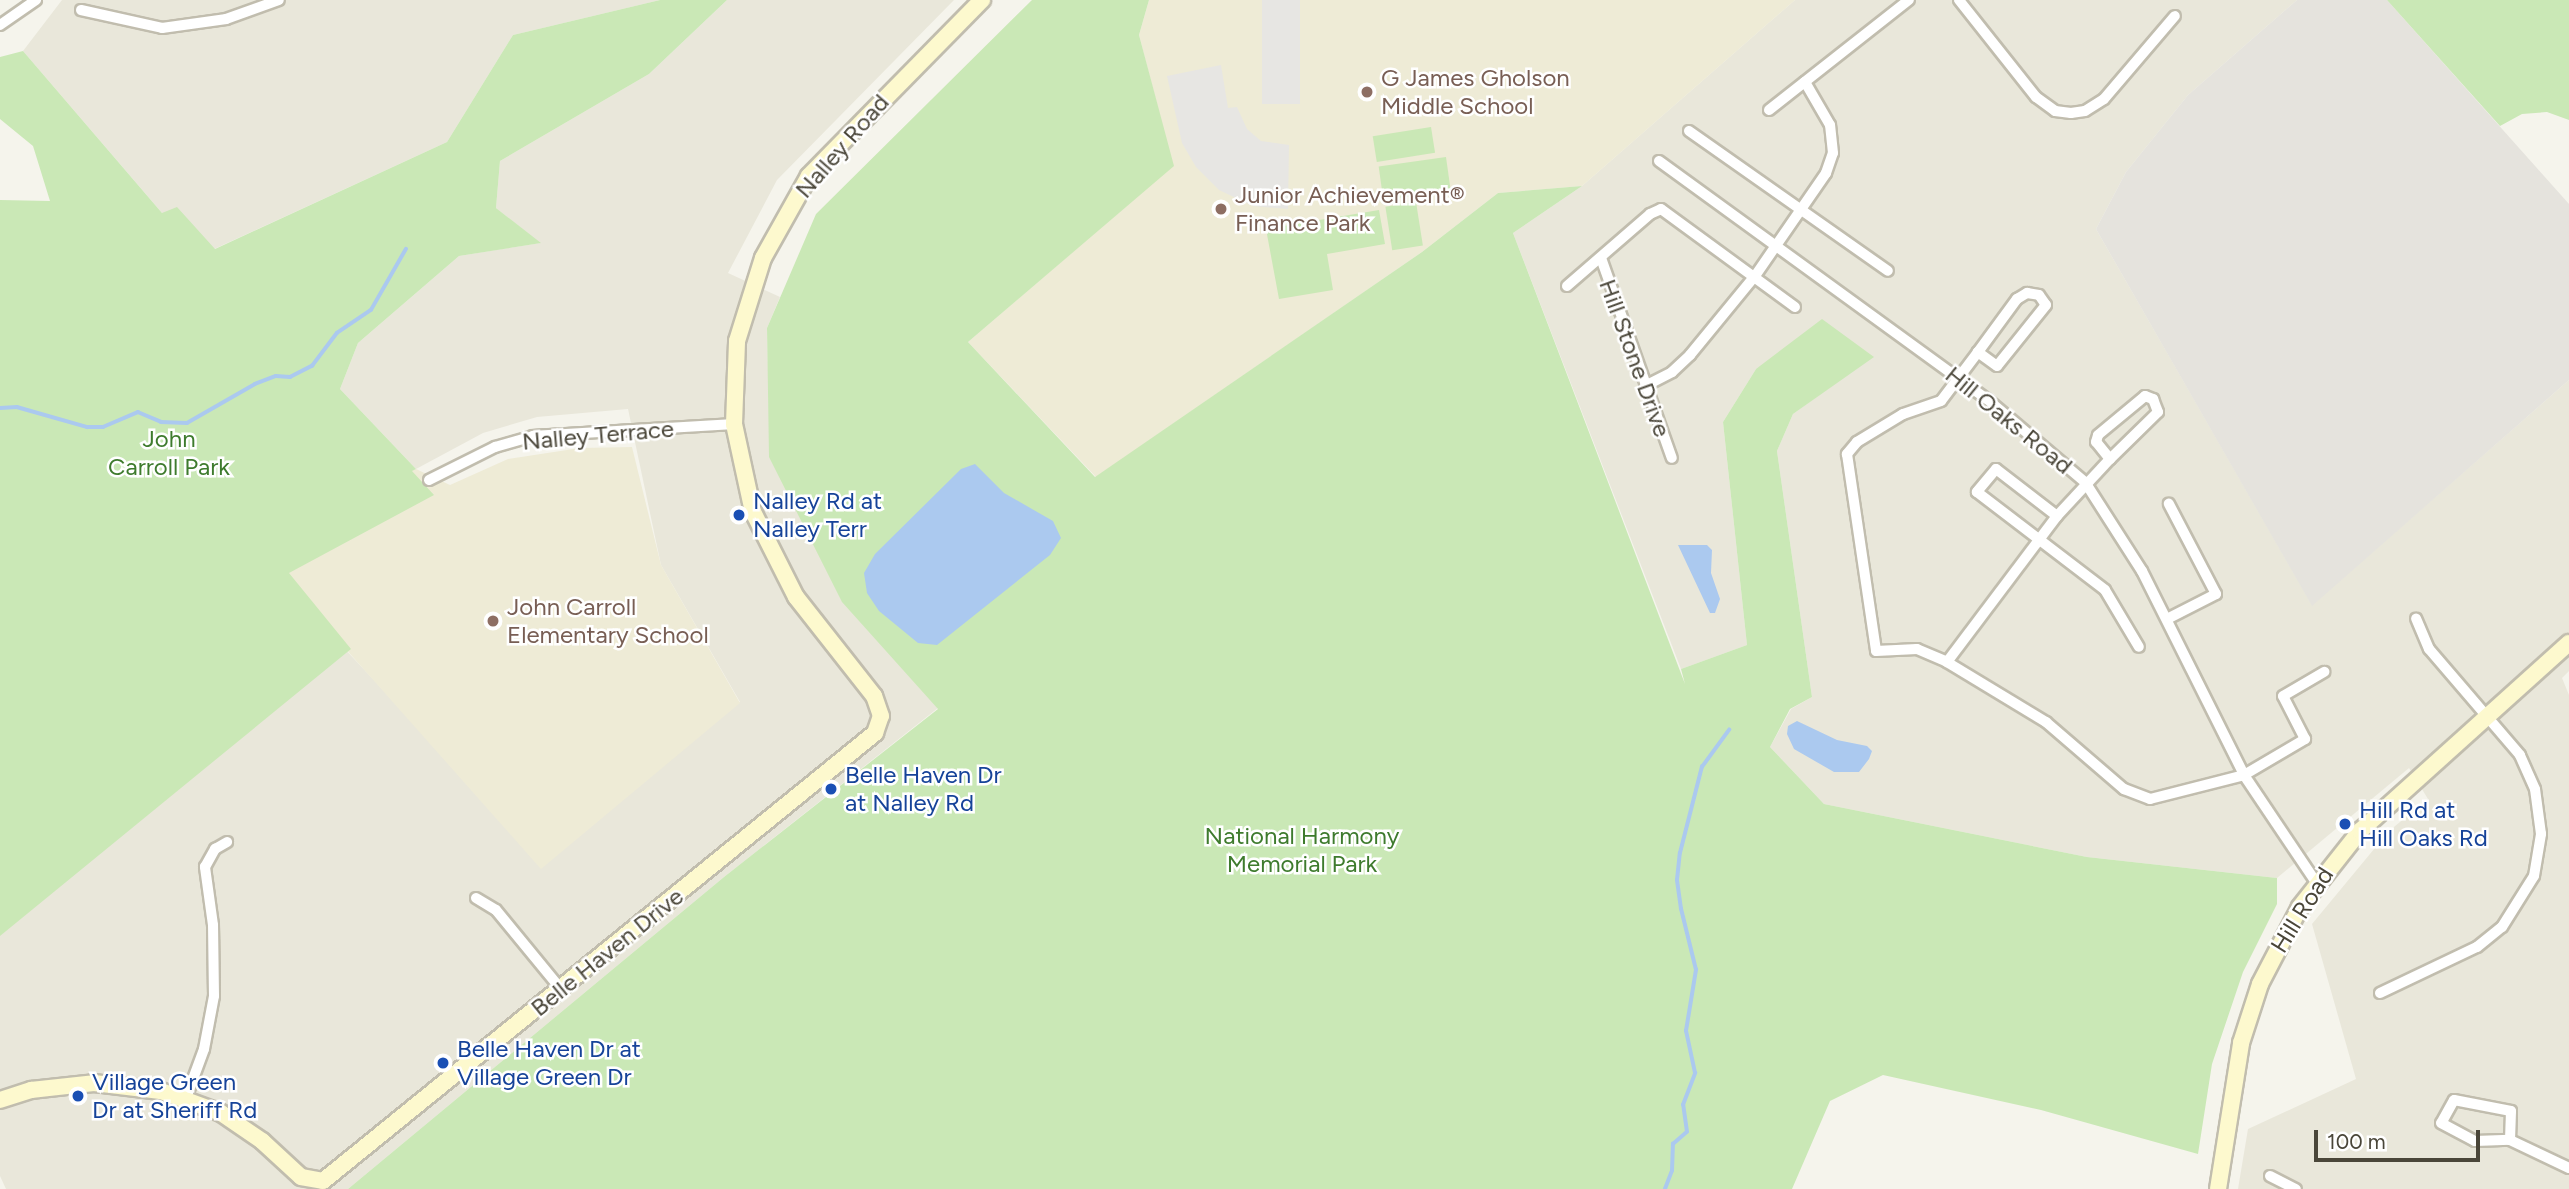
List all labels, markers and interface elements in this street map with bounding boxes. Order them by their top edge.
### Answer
place label: G James Gholson Middle School [1381,64,1570,120]
marker: G James Gholson Middle School [1359,84,1375,100]
street label: Nalley Road [789,88,895,204]
place label: Junior Achievement® Finance Park [1235,181,1465,237]
marker: Junior Achievement® Finance Park [1213,201,1229,217]
street label: Hill Stone Drive [1593,275,1677,441]
street label: Hill Oaks Road [1940,360,2078,480]
street label: Nalley Terrace [521,414,675,456]
park label: John Carroll Park [108,425,230,481]
place label: Nalley Rd at Nalley Terr [753,487,882,543]
marker: Nalley Rd at Nalley Terr [731,507,747,523]
place label: John Carroll Elementary School [507,593,709,649]
marker: John Carroll Elementary School [485,613,501,629]
place label: Belle Haven Dr at Nalley Rd [845,761,1002,817]
marker: Belle Haven Dr at Nalley Rd [823,781,839,797]
place label: Hill Rd at Hill Oaks Rd [2359,796,2488,852]
marker: Hill Rd at Hill Oaks Rd [2337,816,2353,832]
park label: National Harmony Memorial Park [1205,822,1399,878]
street label: Hill Road [2265,862,2339,958]
street label: Belle Haven Drive [525,882,689,1022]
place label: Belle Haven Dr at Village Green Dr [457,1035,641,1091]
marker: Belle Haven Dr at Village Green Dr [435,1055,451,1071]
place label: Village Green Dr at Sheriff Rd [92,1068,257,1124]
marker: Village Green Dr at Sheriff Rd [70,1088,86,1104]
scale bar [2317,1116,2483,1160]
text: 100 m [2327,1129,2386,1154]

